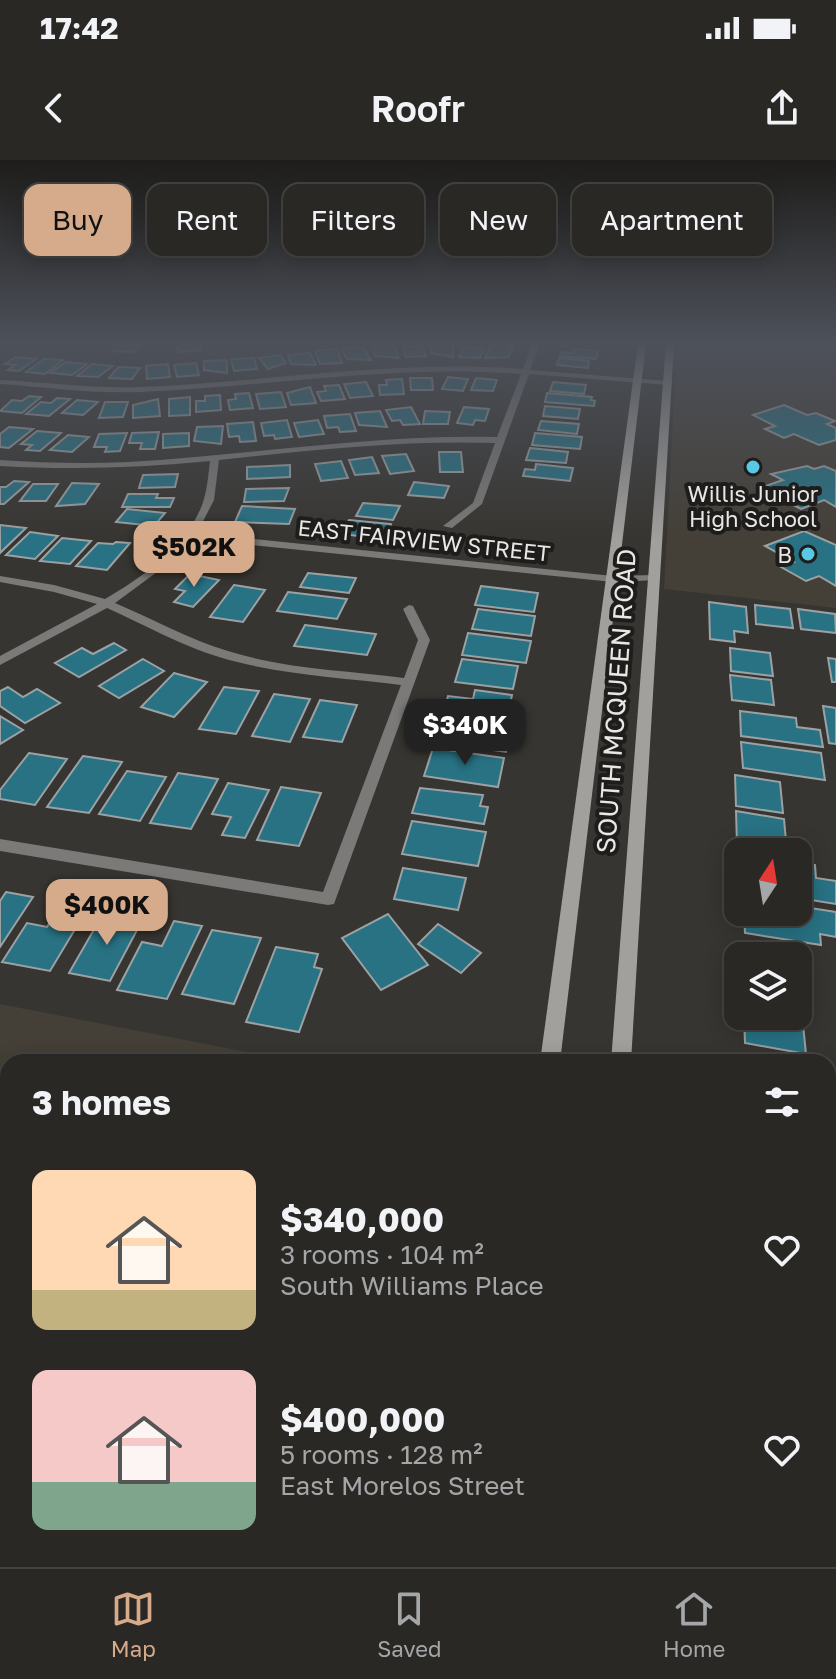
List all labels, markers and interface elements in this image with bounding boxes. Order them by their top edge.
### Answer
text: 17:42 [40,10,118,46]
icon: back [32,86,76,130]
icon: share [760,86,804,130]
text: Roofr [371,87,465,130]
chip: Buy [24,184,131,256]
chip: Rent [147,184,267,256]
chip: Filters [283,184,424,256]
chip: New [440,184,556,256]
chip: Apartment [572,184,772,256]
marker: Willis Junior High School [744,458,762,476]
place label: Willis Junior High School [688,480,819,532]
street label: EAST FAIRVIEW STREET [296,513,552,567]
pin: $502K [138,521,250,589]
text: $502K [152,531,236,562]
place label: B [777,541,792,568]
marker: B [799,545,817,563]
street label: SOUTH MCQUEEN ROAD [590,548,642,854]
pin: $340K [409,699,521,767]
text: $340K [422,709,508,740]
north arrow [724,838,812,926]
map controls [724,838,812,1030]
pin: $400K [51,879,163,947]
text: $400K [64,889,150,920]
button: layers [724,942,812,1030]
icon: filters [760,1080,804,1124]
text: 3 homes [32,1082,171,1122]
text: $340,000 [280,1199,444,1239]
icon: home [96,1202,192,1298]
icon: heart [760,1228,804,1272]
text: 3 rooms · 104 m² [280,1239,484,1270]
text: South Williams Place [280,1270,544,1301]
text: $400,000 [280,1399,445,1439]
icon: home [96,1402,192,1498]
icon: heart [760,1428,804,1472]
text: 5 rooms · 128 m² [280,1439,483,1470]
text: East Morelos Street [280,1470,525,1501]
tab: Map [111,1587,156,1662]
tab: Saved [377,1587,441,1662]
tab: Home [663,1587,725,1662]

